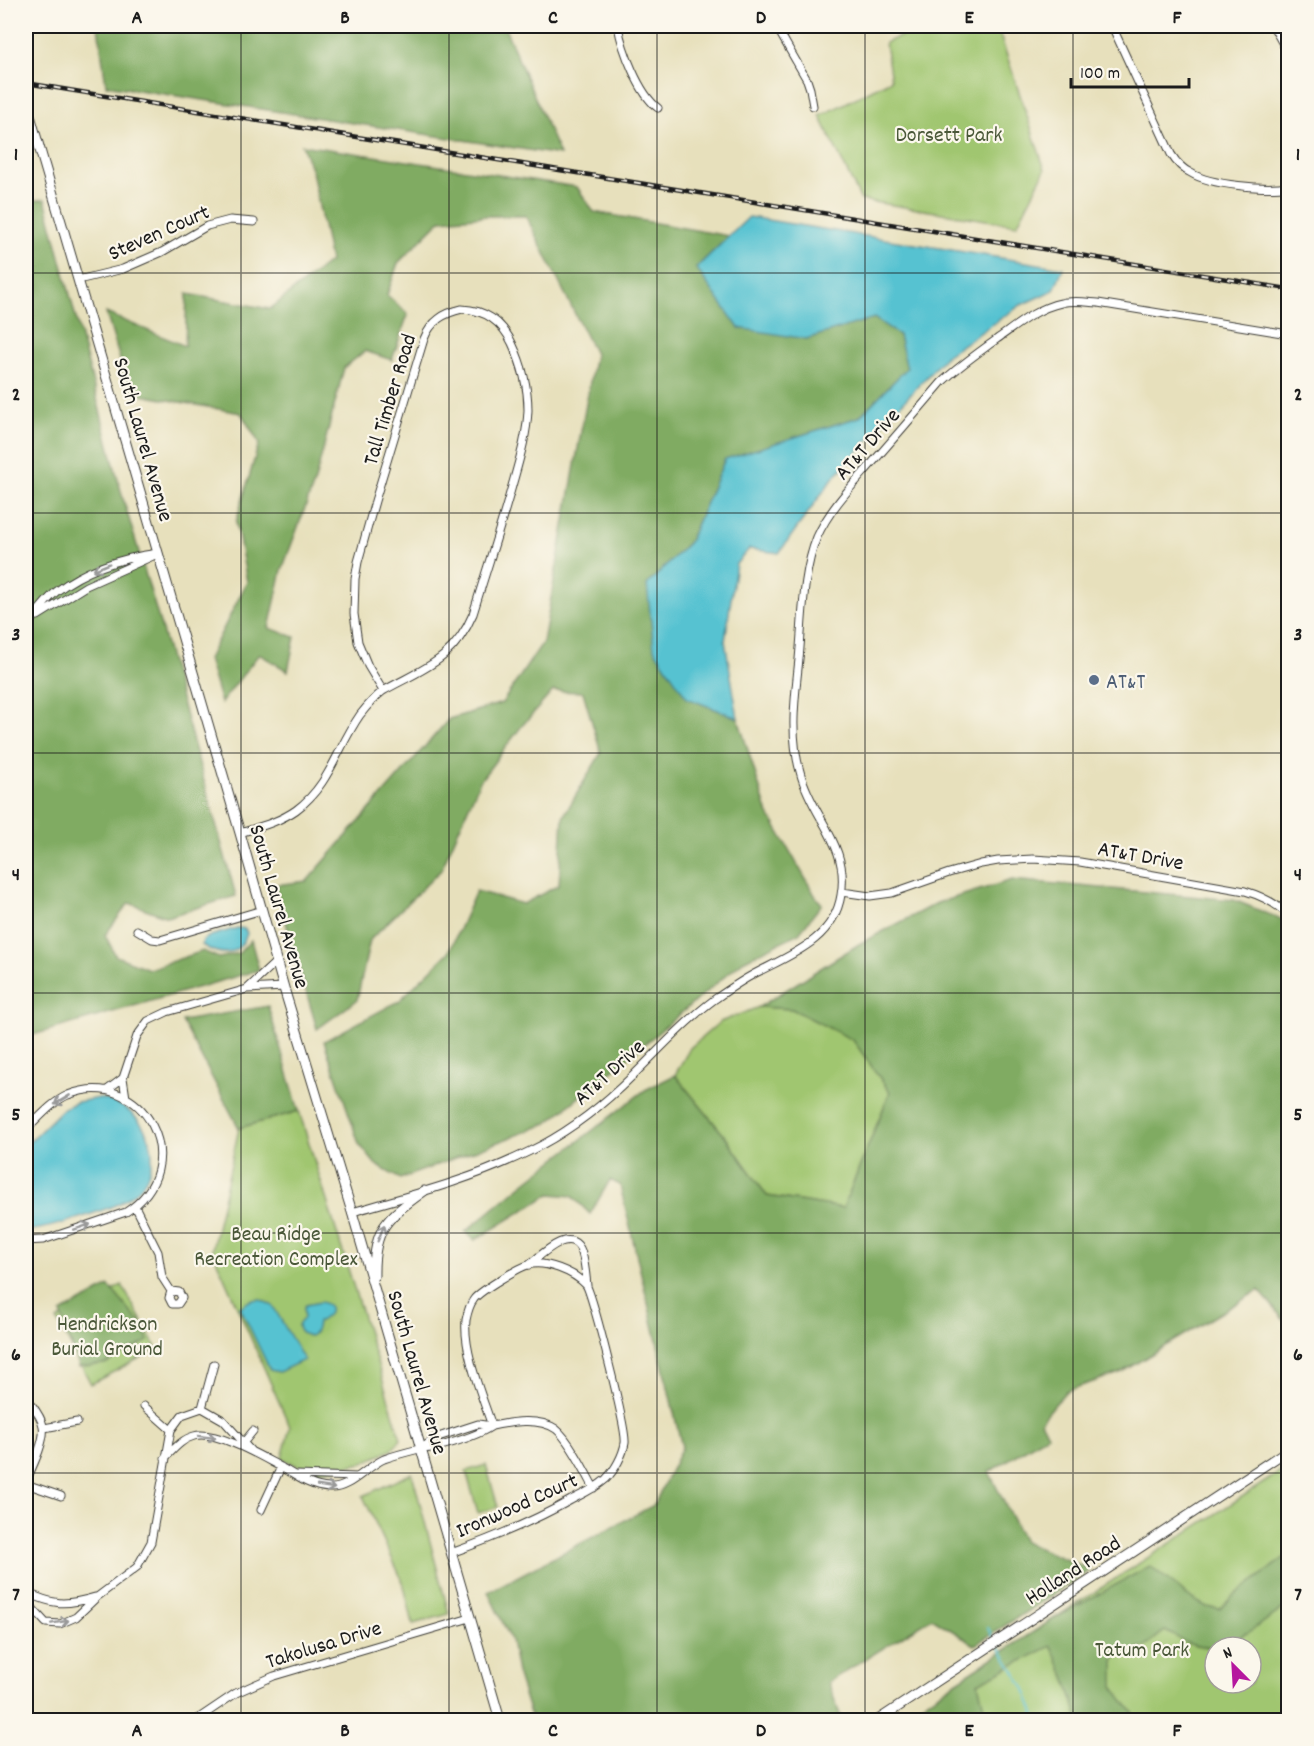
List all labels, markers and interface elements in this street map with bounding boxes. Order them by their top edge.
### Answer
text: A [132,5,143,33]
text: B [340,5,350,33]
text: C [548,5,558,33]
text: D [756,5,767,33]
text: E [964,5,974,33]
text: F [1173,5,1183,33]
scale bar [1071,51,1190,89]
text: 100 m [1080,62,1120,87]
park label: Dorsett Park [895,121,1003,152]
text: 1 [14,142,18,170]
text: 1 [1296,142,1300,170]
street label: Steven Court [104,198,215,270]
street label: Tall Timber Road [357,330,426,470]
street label: South Laurel Avenue [103,354,180,526]
text: 2 [12,382,20,410]
text: 2 [1294,382,1302,410]
street label: AT&T Drive [828,402,909,488]
one-way arrow [93,562,111,573]
text: 3 [12,622,20,650]
text: 3 [1294,622,1302,650]
place label: AT&T [1106,668,1145,699]
marker: AT&T [1087,673,1101,687]
street label: South Laurel Avenue [239,821,316,993]
street label: AT&T Drive [1095,835,1186,880]
text: 4 [12,862,20,890]
text: 4 [1294,862,1302,890]
street label: AT&T Drive [568,1033,653,1114]
one-way arrow [54,1094,71,1106]
text: 5 [11,1102,21,1130]
text: 5 [1293,1102,1303,1130]
park label: Beau Ridge Recreation Complex [194,1220,358,1276]
one-way arrow [72,1221,91,1232]
one-way arrow [376,1224,387,1243]
street label: South Laurel Avenue [377,1287,454,1459]
park label: Hendrickson Burial Ground [51,1310,163,1366]
text: 6 [11,1342,21,1370]
text: 6 [1293,1342,1303,1370]
one-way arrow [196,1431,216,1442]
street label: Ironwood Court [452,1467,583,1548]
one-way arrow [315,1481,335,1492]
street label: Holland Road [1020,1529,1128,1614]
text: 7 [12,1582,20,1610]
text: 7 [1294,1582,1302,1610]
street label: Takolusa Drive [262,1614,386,1679]
one-way arrow [50,1616,69,1627]
north arrow [1203,1635,1263,1695]
park label: Tatum Park [1095,1636,1189,1667]
text: N [1220,1641,1236,1666]
text: A [132,1718,143,1746]
text: B [340,1718,350,1746]
text: C [548,1718,558,1746]
text: D [756,1718,767,1746]
text: E [964,1718,974,1746]
text: F [1173,1718,1183,1746]

